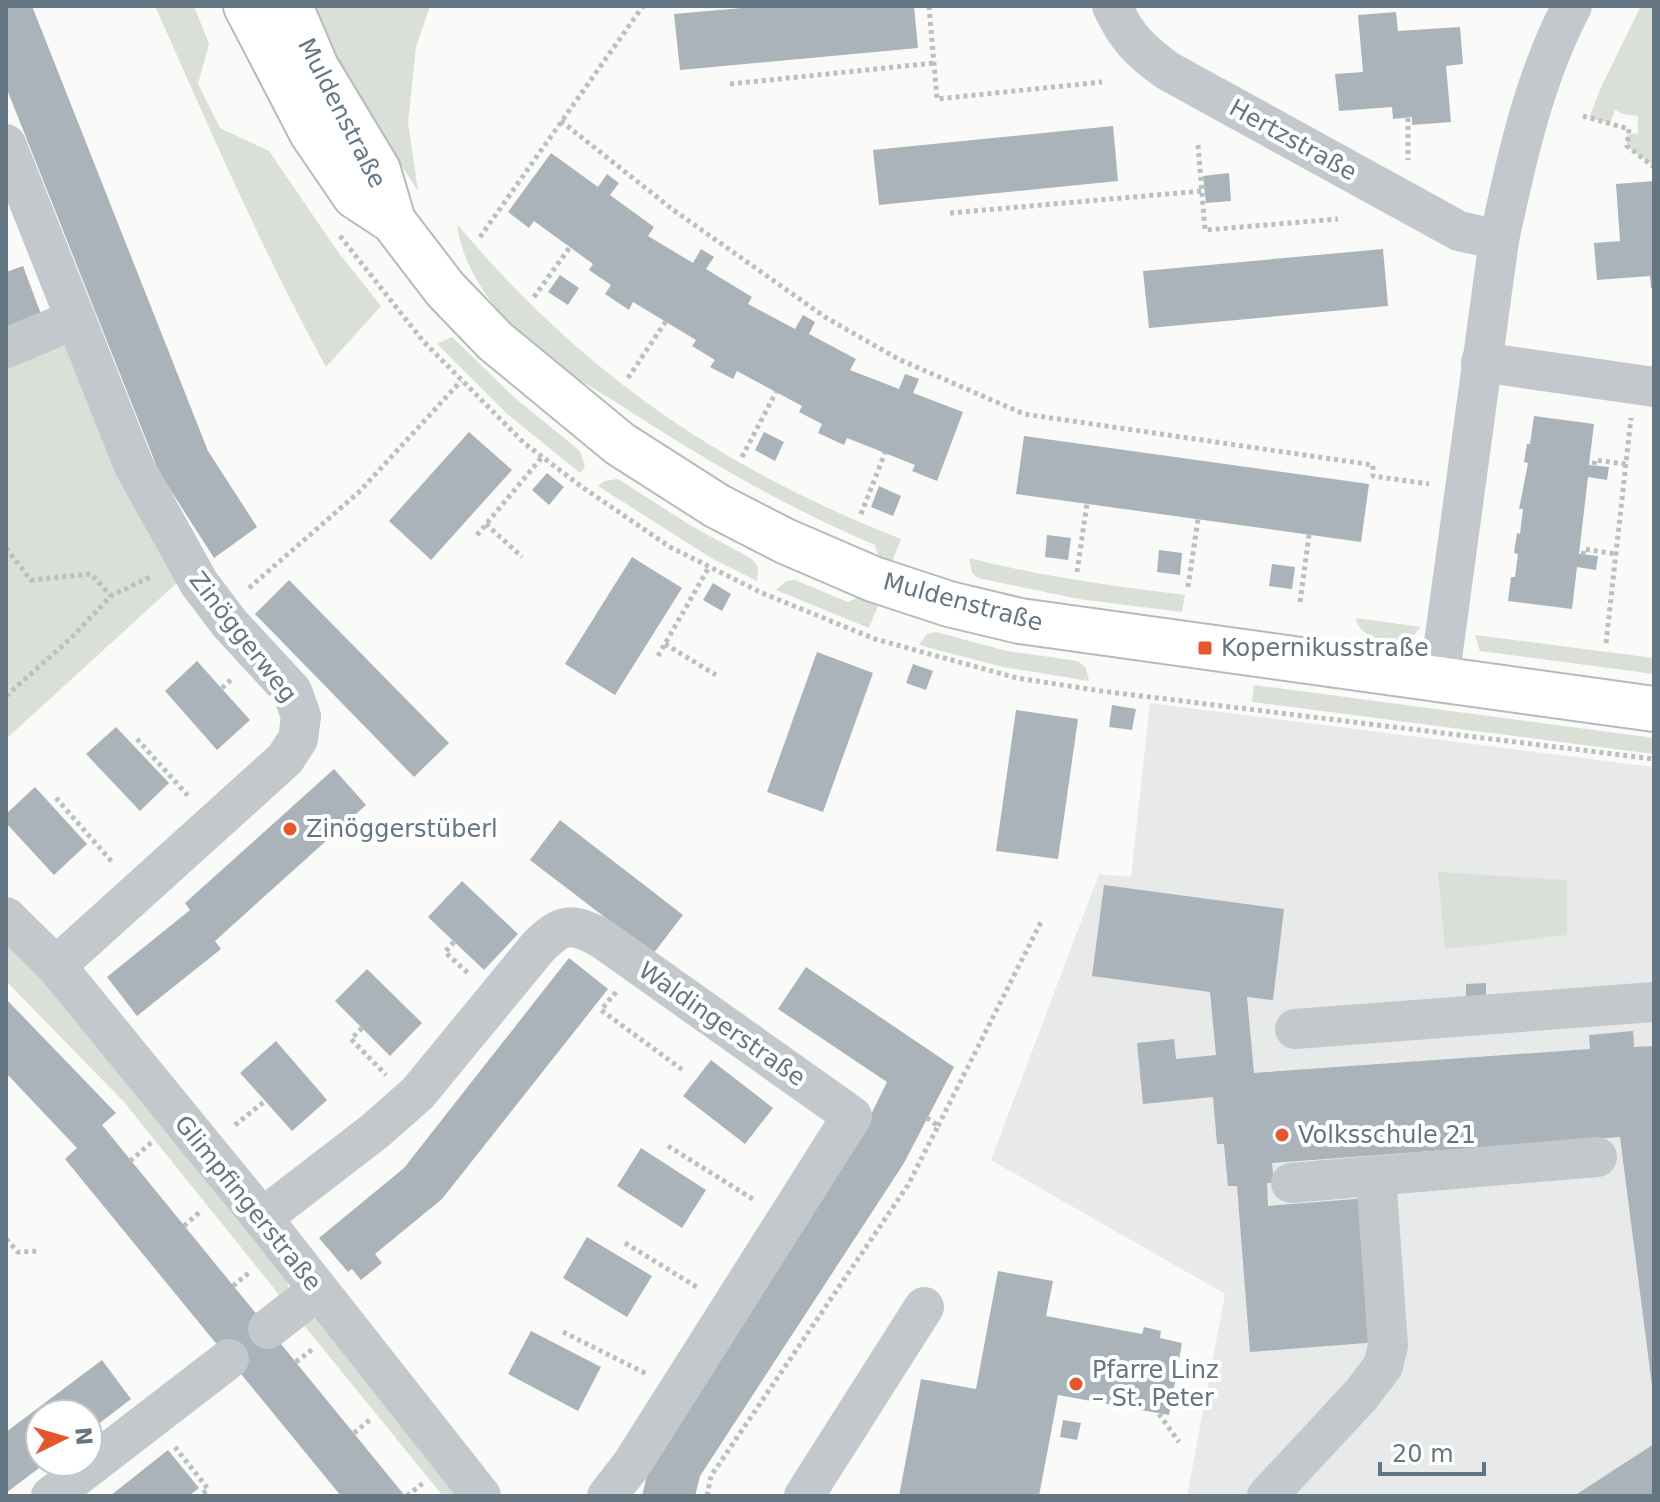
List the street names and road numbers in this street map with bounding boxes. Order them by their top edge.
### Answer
street label: Muldenstraße [292,34,392,192]
street label: Hertzstraße [1225,94,1361,186]
street label: Zinöggerweg [183,566,303,708]
street label: Muldenstraße [880,567,1046,637]
street label: Waldingerstraße [633,956,811,1092]
street label: Glimpfingerstraße [169,1110,327,1296]

